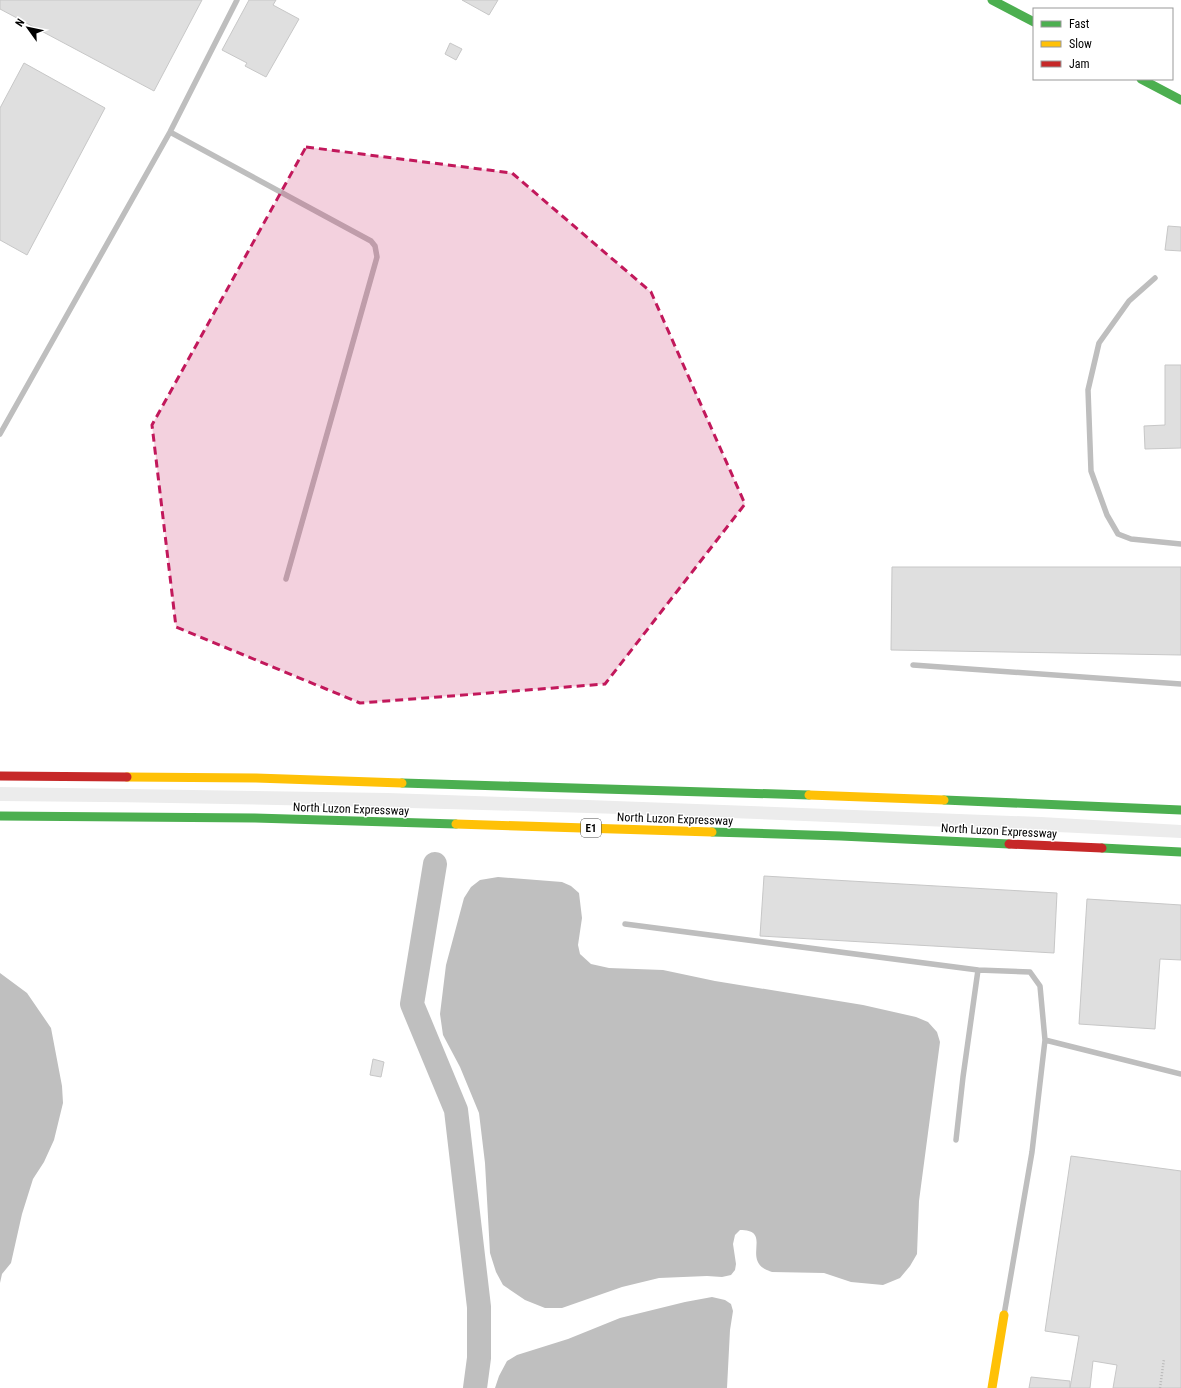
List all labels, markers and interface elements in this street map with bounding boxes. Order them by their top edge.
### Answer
north arrow [8,8,48,48]
legend [1033,8,1173,80]
text: N [13,16,27,29]
text: Fast [1069,17,1090,31]
text: Slow [1069,37,1092,51]
text: Jam [1069,57,1090,71]
street label: North Luzon Expressway [293,800,409,818]
street label: North Luzon Expressway [617,810,733,828]
road number: E1 [581,819,601,837]
street label: North Luzon Expressway [941,821,1057,841]

